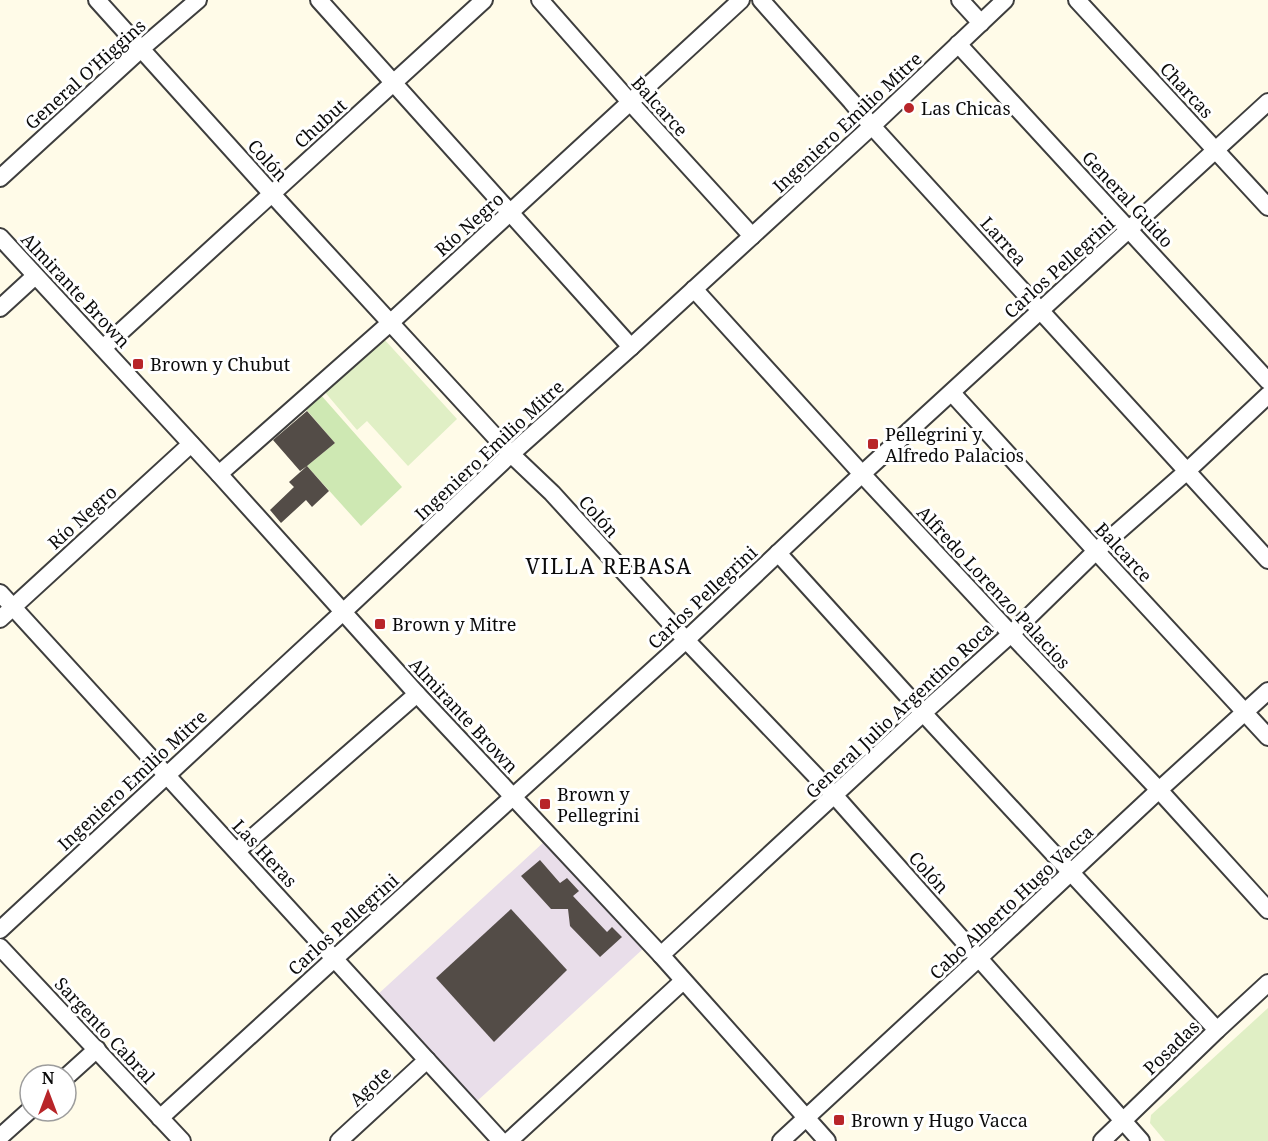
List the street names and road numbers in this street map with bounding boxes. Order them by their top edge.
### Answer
street label: General O'Higgins [20,13,150,135]
street label: Ingeniero Emilio Mitre [767,47,927,197]
street label: Charcas [1155,57,1219,123]
street label: Balcarce [627,71,693,141]
street label: Chubut [289,93,351,153]
street label: Colón [243,134,294,187]
street label: General Guido [1077,146,1179,252]
street label: Río Negro [430,187,508,261]
street label: Larrea [976,211,1032,271]
street label: Carlos Pellegrini [999,211,1120,323]
street label: Almirante Brown [16,227,136,353]
street label: Ingeniero Emilio Mitre [409,375,569,525]
street label: Río Negro [43,480,121,554]
street label: Colón [574,490,625,543]
street label: Alfredo Lorenzo Palacios [912,500,1076,674]
street label: Balcarce [1090,517,1158,587]
street label: Carlos Pellegrini [642,540,762,654]
street label: General Julio Argentino Roca [800,616,998,804]
street label: Almirante Brown [404,652,524,778]
street label: Ingeniero Emilio Mitre [52,705,212,855]
street label: Las Heras [227,814,303,892]
street label: Cabo Alberto Hugo Vacca [924,820,1098,984]
street label: Colón [904,846,955,899]
street label: Carlos Pellegrini [283,868,404,980]
street label: Sargento Cabral [50,972,161,1089]
street label: Posadas [1138,1014,1204,1080]
street label: Agote [344,1061,396,1111]

